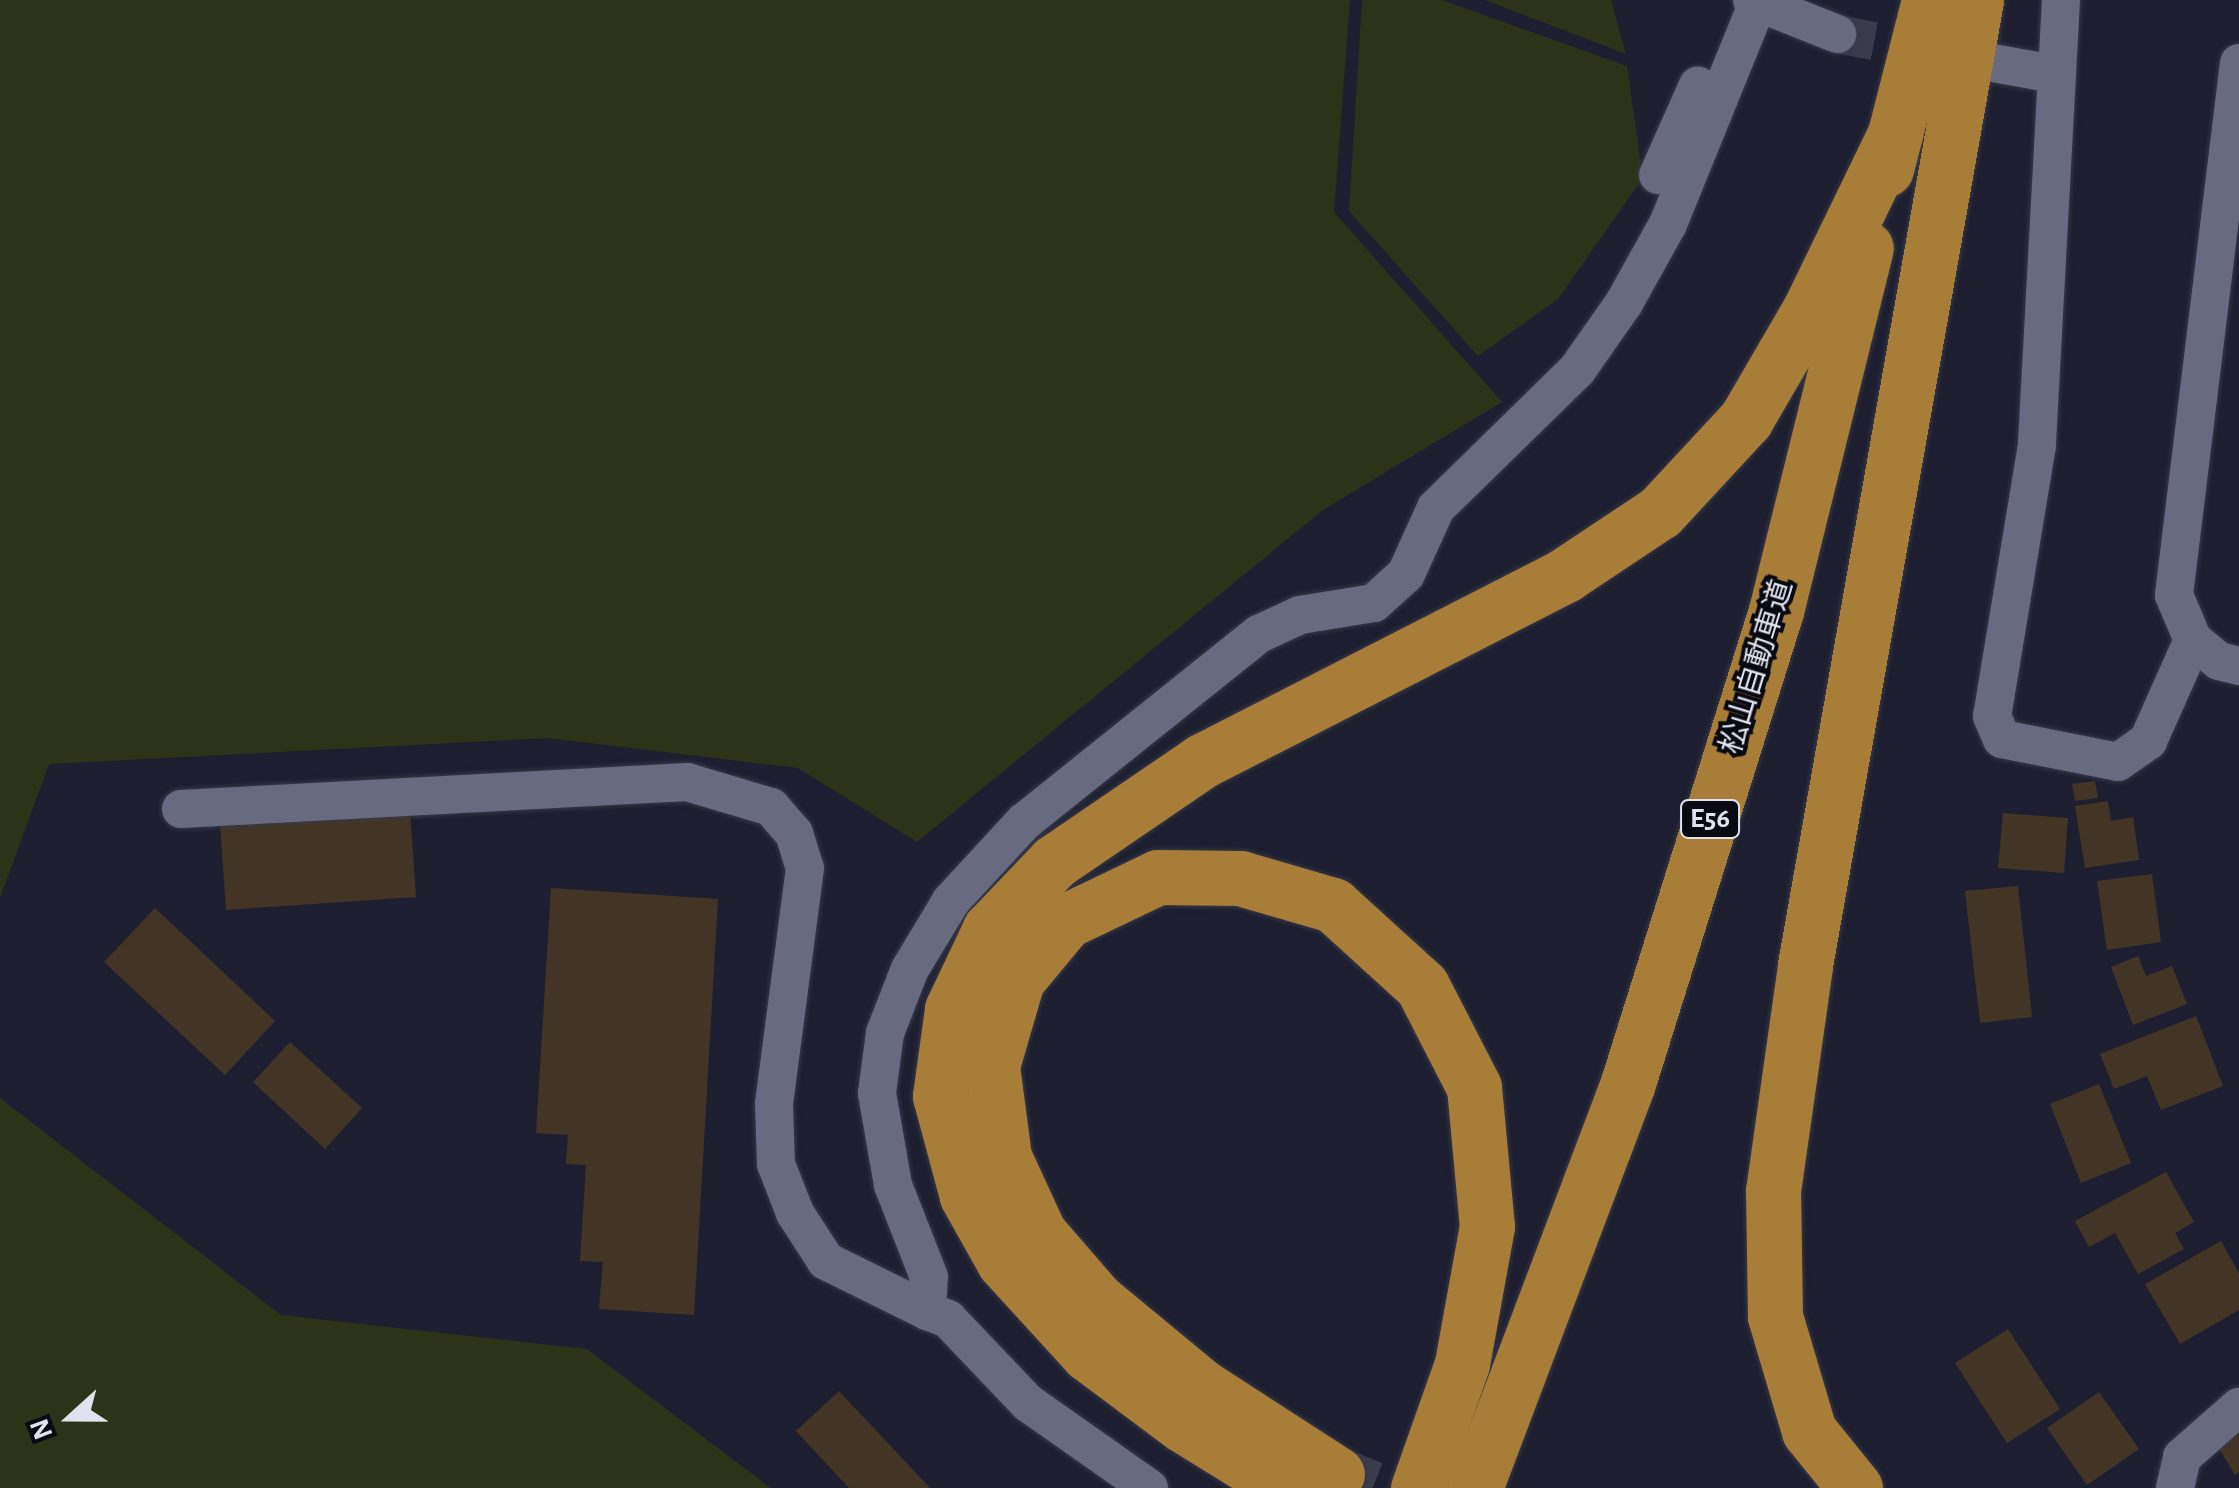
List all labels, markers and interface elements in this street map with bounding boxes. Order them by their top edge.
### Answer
street label: 松山自動車道 [1713,576,1801,758]
road number: E56 [1680,796,1740,842]
north arrow [20,1368,120,1468]
text: N [25,1415,59,1443]

